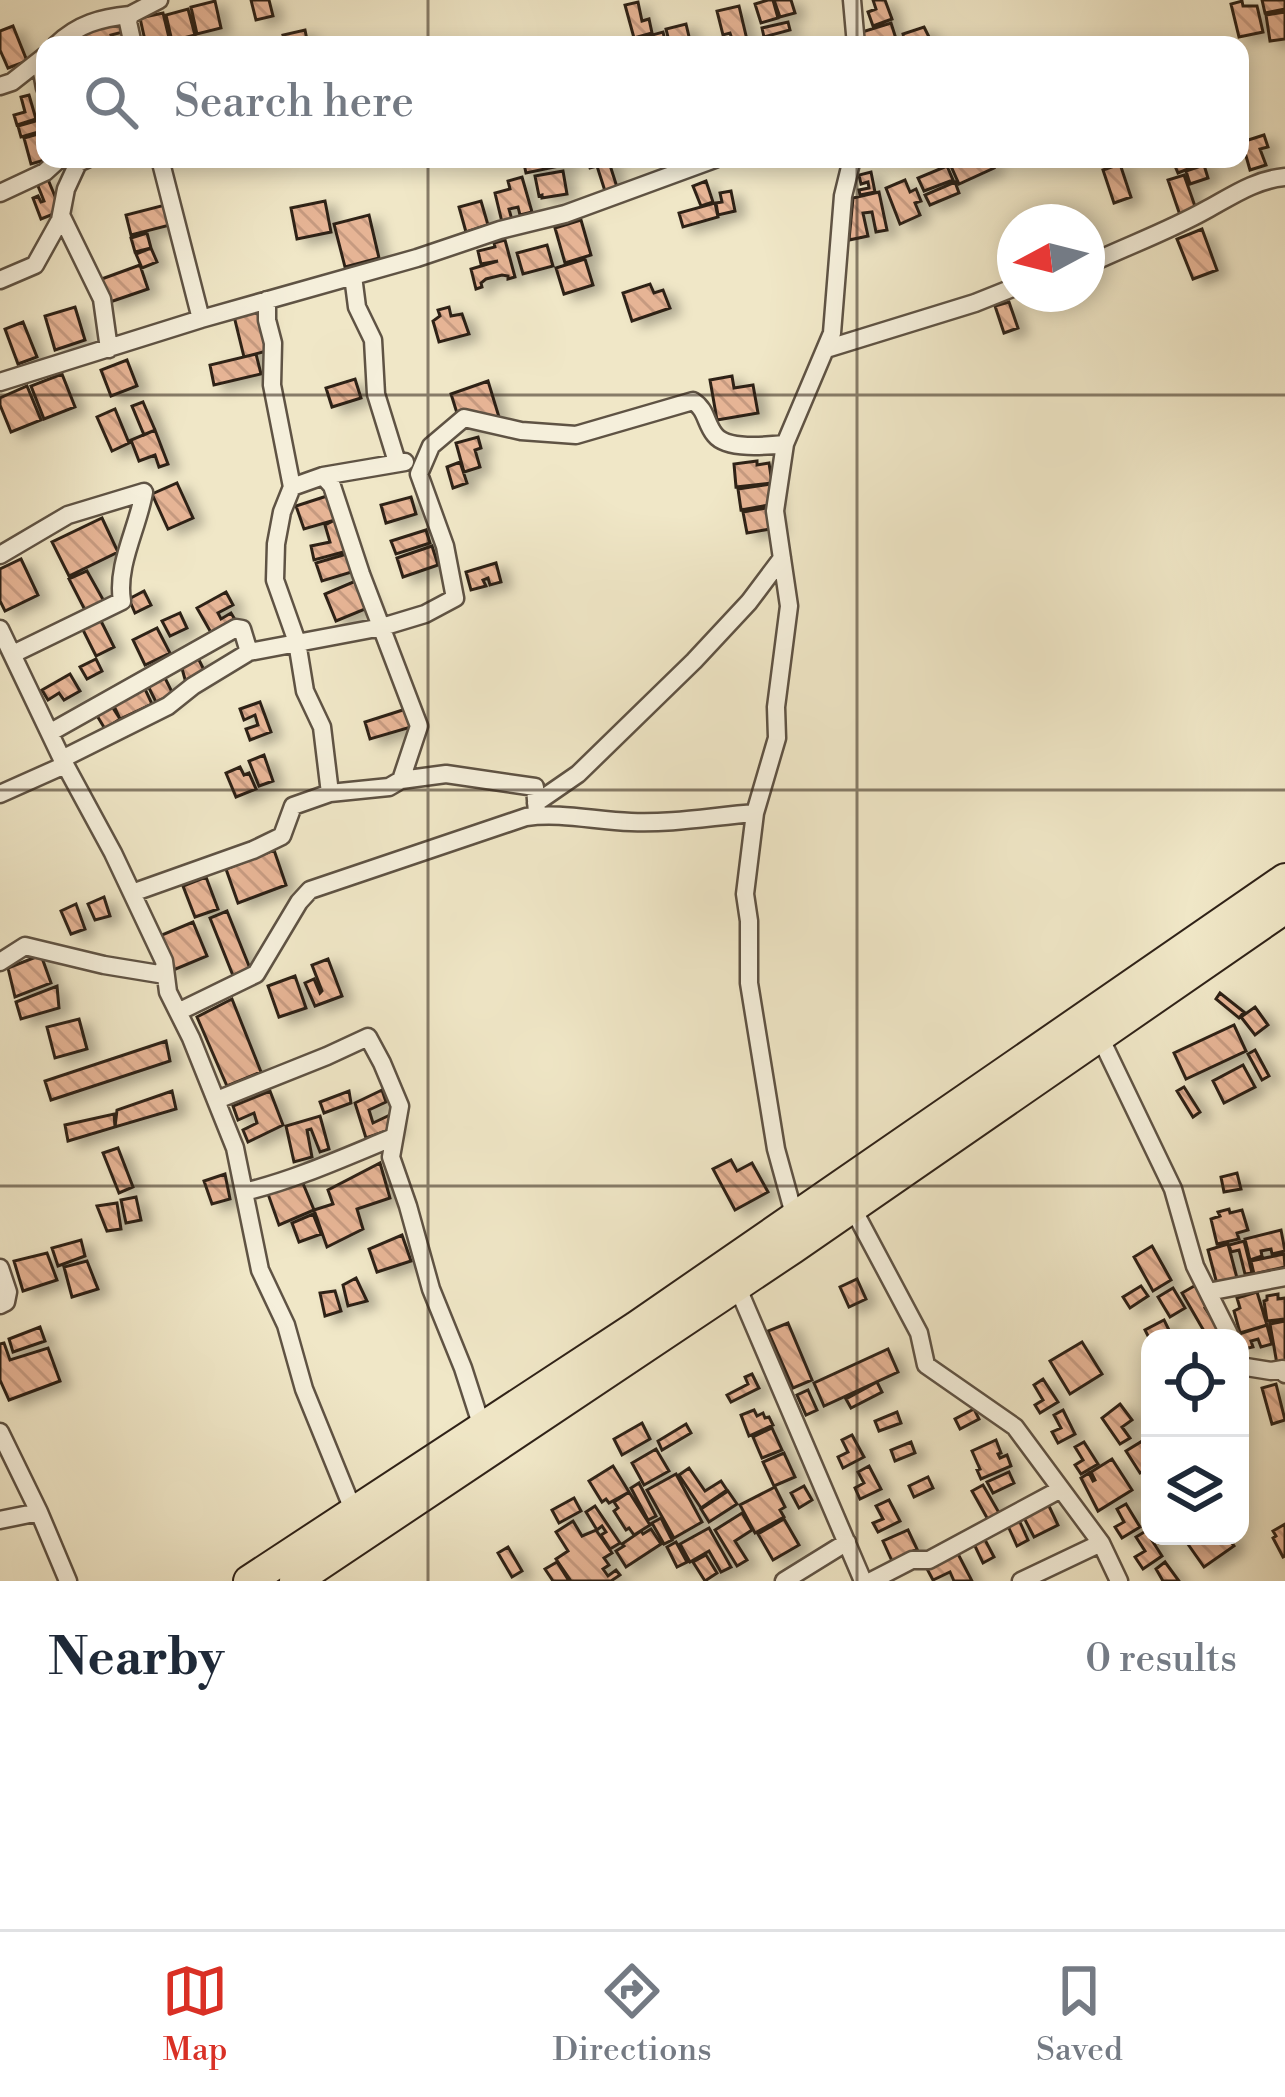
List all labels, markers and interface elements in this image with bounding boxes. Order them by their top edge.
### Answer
search box [36,36,1249,168]
icon: search [78,69,144,135]
text: Search here [174,74,414,131]
north arrow [997,204,1105,312]
map controls [1141,1329,1249,1545]
button: locate [1141,1329,1249,1437]
button: layers [1141,1437,1249,1545]
text: Nearby [48,1627,224,1691]
text: 0 results [1085,1635,1237,1684]
tab: Map [162,1958,228,2071]
tab: Directions [553,1958,712,2071]
tab: Saved [1036,1958,1123,2071]

